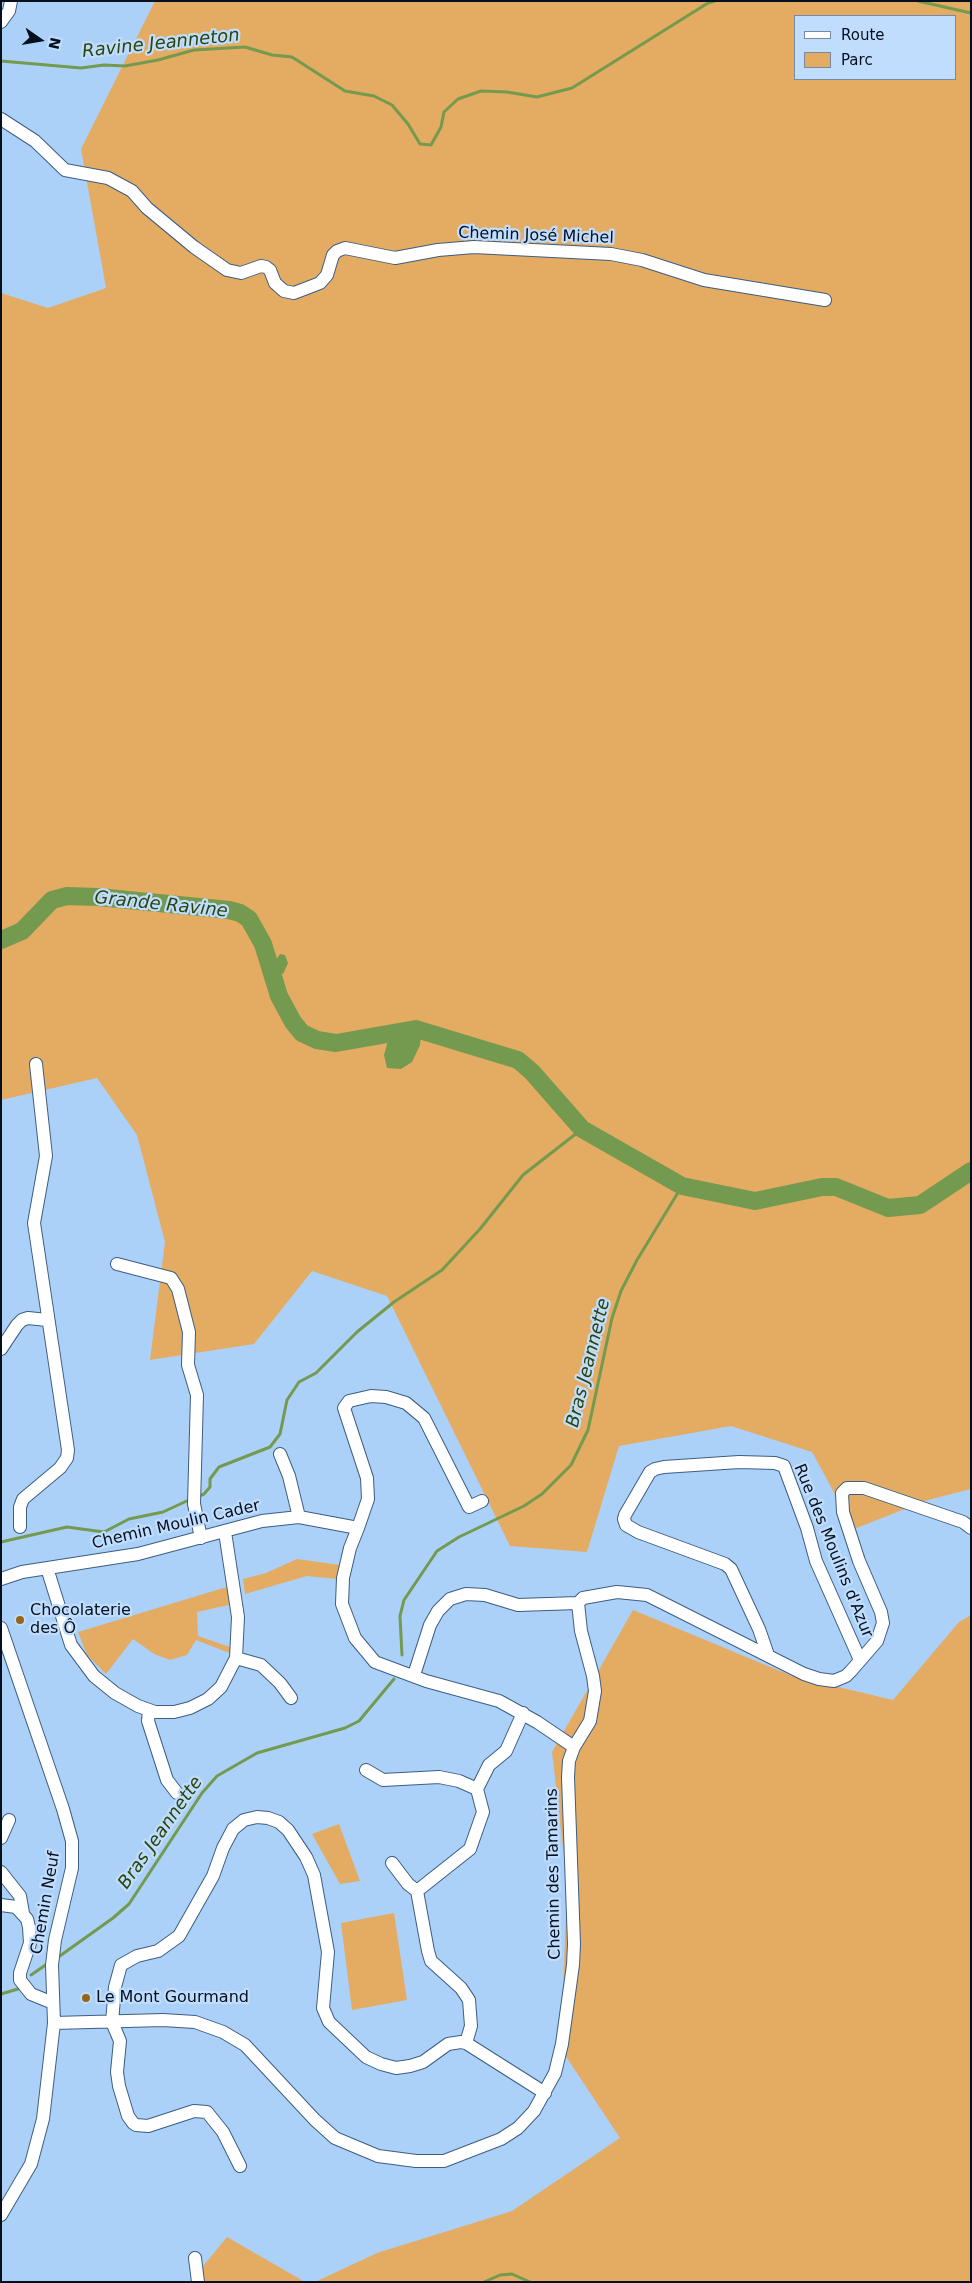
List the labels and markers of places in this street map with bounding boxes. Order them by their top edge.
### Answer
place label: Chocolaterie des Ô [30,1601,131,1639]
marker: Chocolaterie des Ô [14,1614,26,1626]
place label: Le Mont Gourmand [96,1988,249,2008]
marker: Le Mont Gourmand [80,1992,92,2004]

